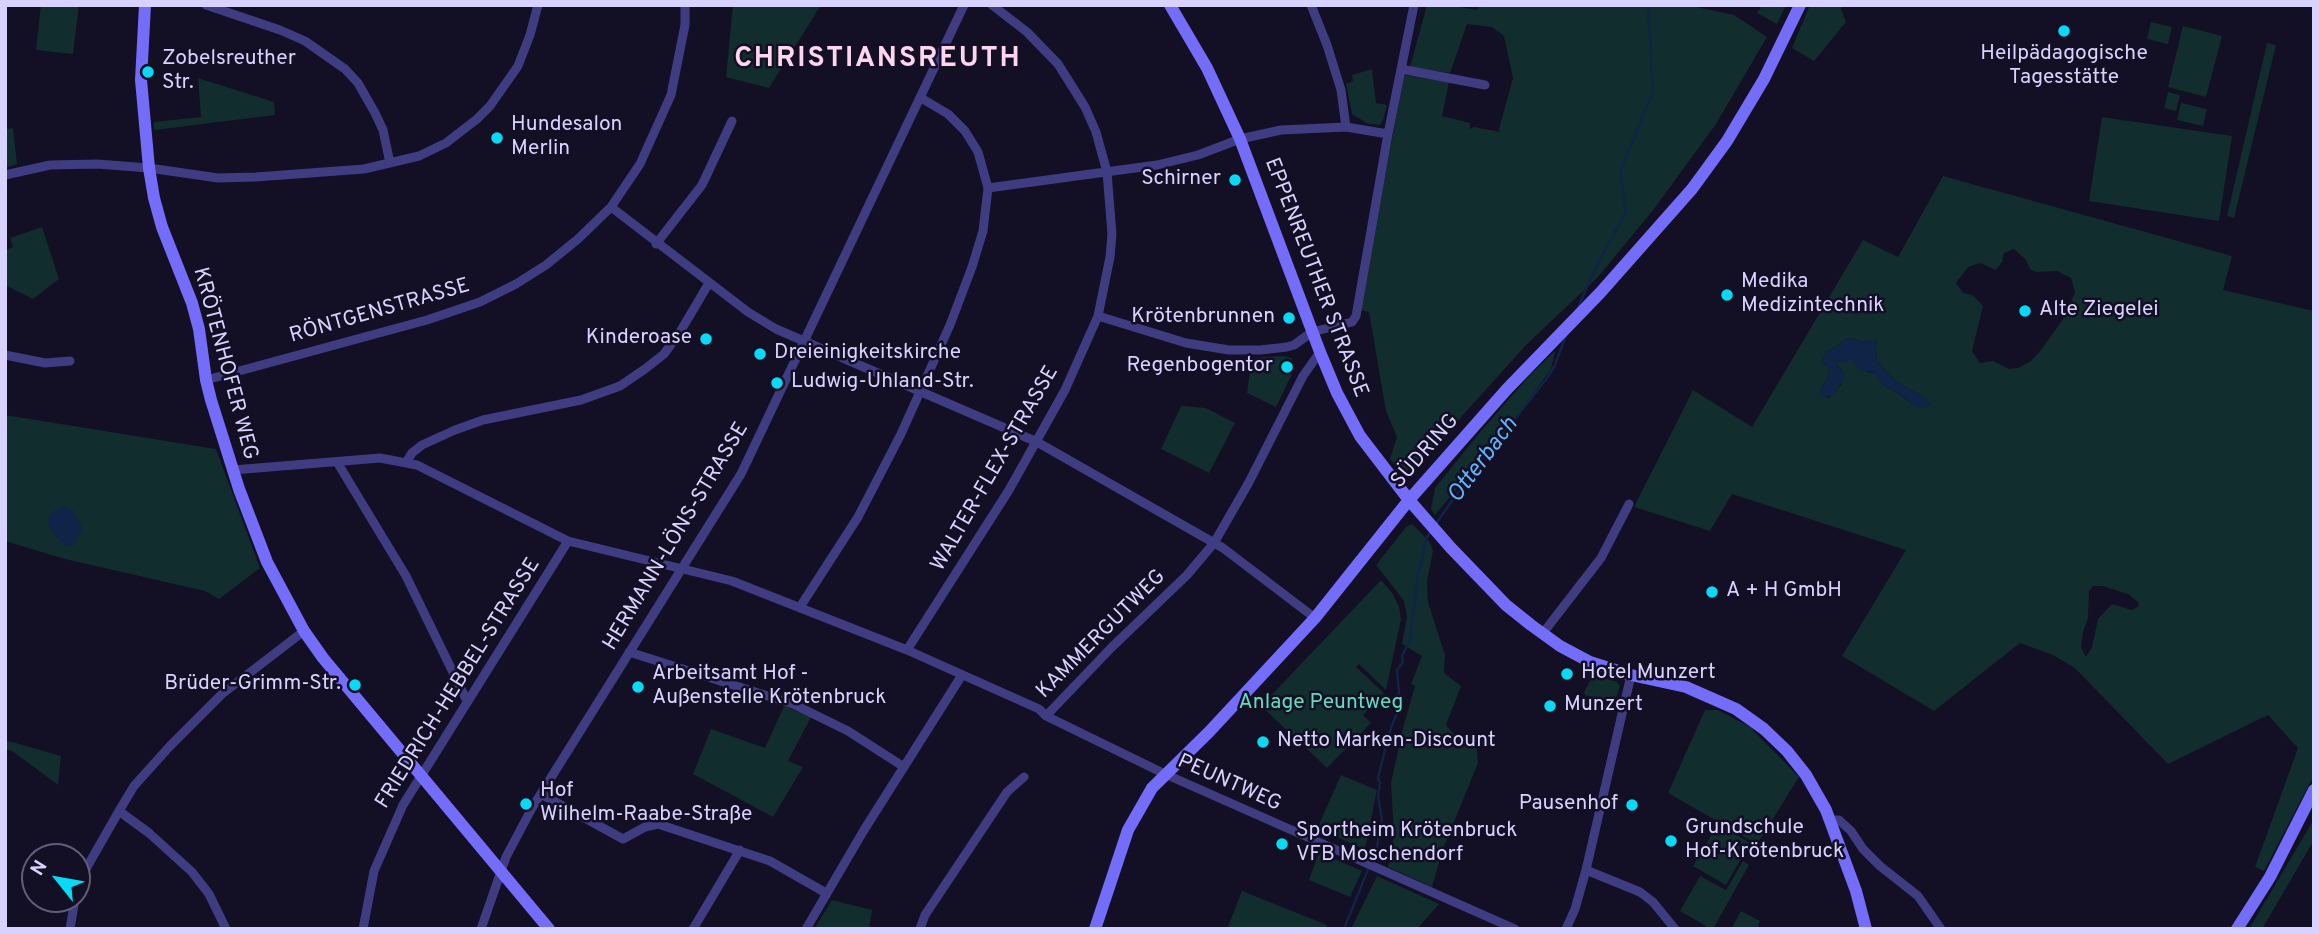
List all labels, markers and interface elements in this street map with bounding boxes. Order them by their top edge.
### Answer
marker: Heilpädagogische Tagesstätte [2056,23,2072,39]
place label: Heilpädagogische Tagesstätte [1980,42,2148,92]
district label: CHRISTIANSREUTH [736,43,1020,77]
place label: Zobelsreuther Str. [162,47,296,97]
marker: Zobelsreuther Str. [140,64,156,80]
place label: Hundesalon Merlin [511,113,622,163]
marker: Hundesalon Merlin [489,130,505,146]
street label: EPPENREUTHER STRASSE [1258,155,1372,401]
place label: Schirner [1141,167,1221,193]
marker: Schirner [1227,172,1243,188]
street label: KRÖTENHOFER WEG [186,265,262,463]
place label: Medika Medizintechnik [1741,270,1884,320]
street label: RÖNTGENSTRASSE [287,274,473,350]
marker: Medika Medizintechnik [1719,287,1735,303]
place label: Alte Ziegelei [2039,298,2159,324]
marker: Alte Ziegelei [2017,303,2033,319]
place label: Krötenbrunnen [1131,305,1275,331]
marker: Krötenbrunnen [1281,310,1297,326]
place label: Kinderoase [586,326,692,352]
marker: Kinderoase [698,331,714,347]
place label: Dreieinigkeitskirche [774,341,961,367]
marker: Dreieinigkeitskirche [752,346,768,362]
place label: Regenbogentor [1126,354,1273,380]
marker: Regenbogentor [1279,359,1295,375]
street label: WALTER-FLEX-STRASSE [927,362,1065,576]
place label: Ludwig-Uhland-Str. [791,370,974,396]
marker: Ludwig-Uhland-Str. [769,375,785,391]
street label: SÜDRING [1387,410,1465,494]
water label: Otterbach [1443,413,1525,509]
street label: HERMANN-LÖNS-STRASSE [599,418,755,656]
street label: FRIEDRICH-HEBBEL-STRASSE [371,554,547,814]
street label: KAMMERGUTWEG [1032,565,1172,705]
place label: A + H GmbH [1726,579,1842,605]
marker: A + H GmbH [1704,584,1720,600]
place label: Hotel Munzert [1581,661,1716,687]
place label: Arbeitsamt Hof - Außenstelle Krötenbruck [652,662,886,712]
marker: Hotel Munzert [1559,666,1575,682]
place label: Brüder-Grimm-Str. [164,672,341,698]
marker: Brüder-Grimm-Str. [347,677,363,693]
marker: Arbeitsamt Hof - Außenstelle Krötenbruck [630,679,646,695]
park label: Anlage Peuntweg [1239,691,1403,717]
place label: Munzert [1564,693,1643,719]
marker: Munzert [1542,698,1558,714]
place label: Netto Marken-Discount [1277,729,1496,755]
marker: Netto Marken-Discount [1255,734,1271,750]
street label: PEUNTWEG [1173,750,1285,818]
place label: Hof Wilhelm-Raabe-Straße [540,779,752,829]
place label: Pausenhof [1519,792,1618,818]
marker: Hof Wilhelm-Raabe-Straße [518,796,534,812]
marker: Pausenhof [1624,797,1640,813]
place label: Grundschule Hof-Krötenbruck [1685,816,1844,866]
place label: Sportheim Krötenbruck VFB Moschendorf [1296,819,1518,869]
marker: Grundschule Hof-Krötenbruck [1663,833,1679,849]
marker: Sportheim Krötenbruck VFB Moschendorf [1274,836,1290,852]
north arrow [21,843,91,913]
text: N [26,856,54,880]

